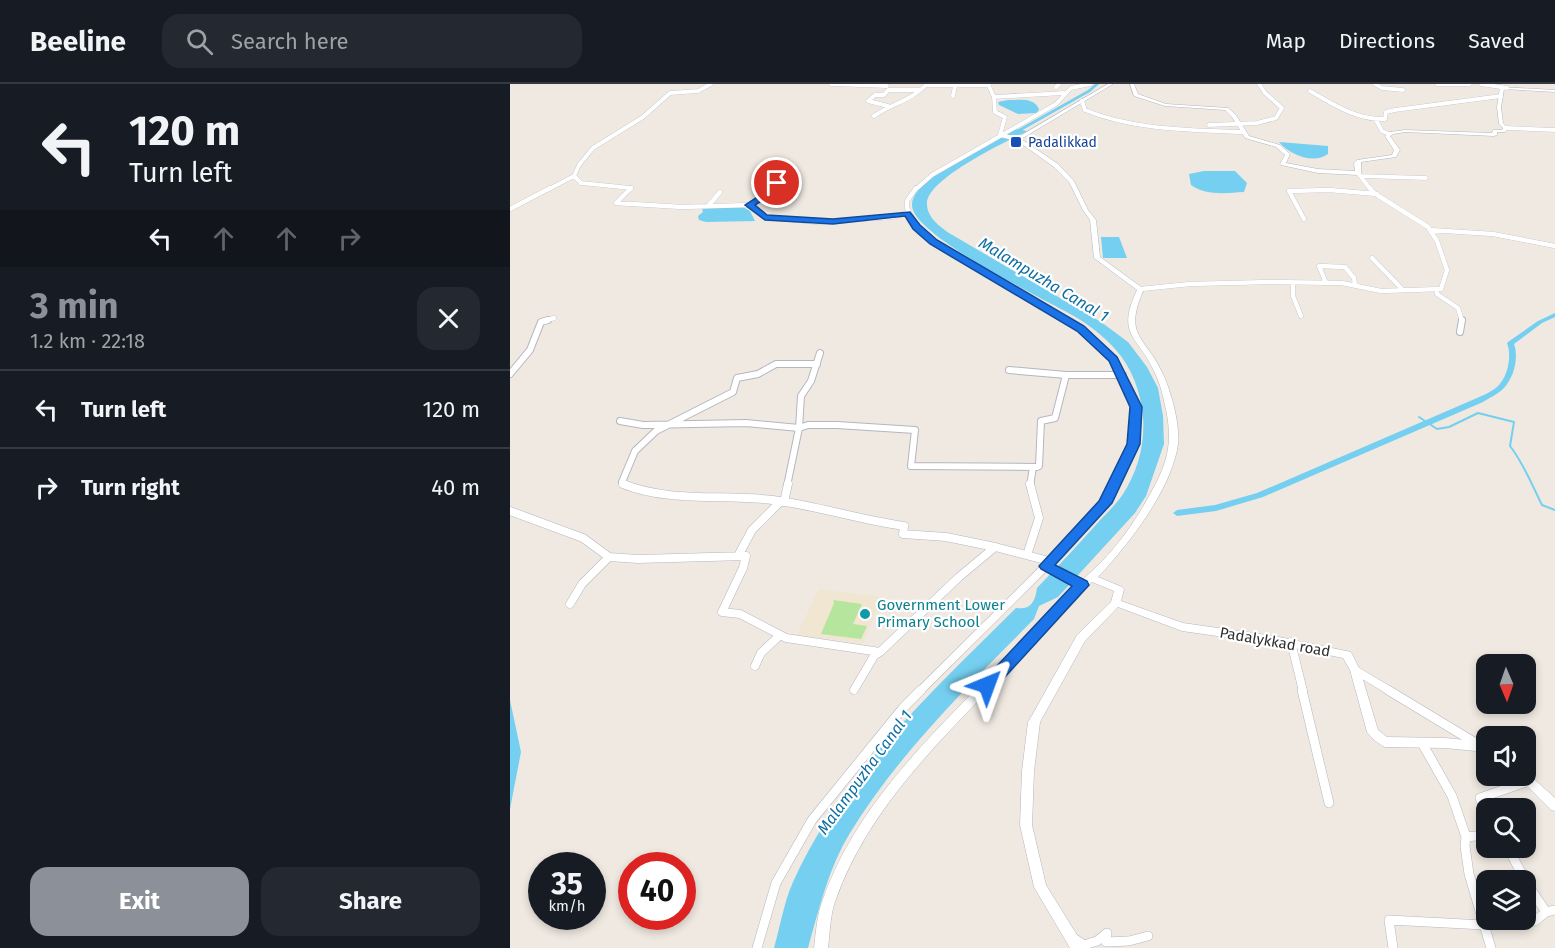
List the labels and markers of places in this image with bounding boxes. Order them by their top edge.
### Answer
place label: Padalikkad [1028,134,1097,151]
marker: Padalikkad [1009,135,1023,149]
pin [751,157,802,208]
place label: Government Lower Primary School [877,596,1005,631]
marker: Government Lower Primary School [858,607,872,621]

